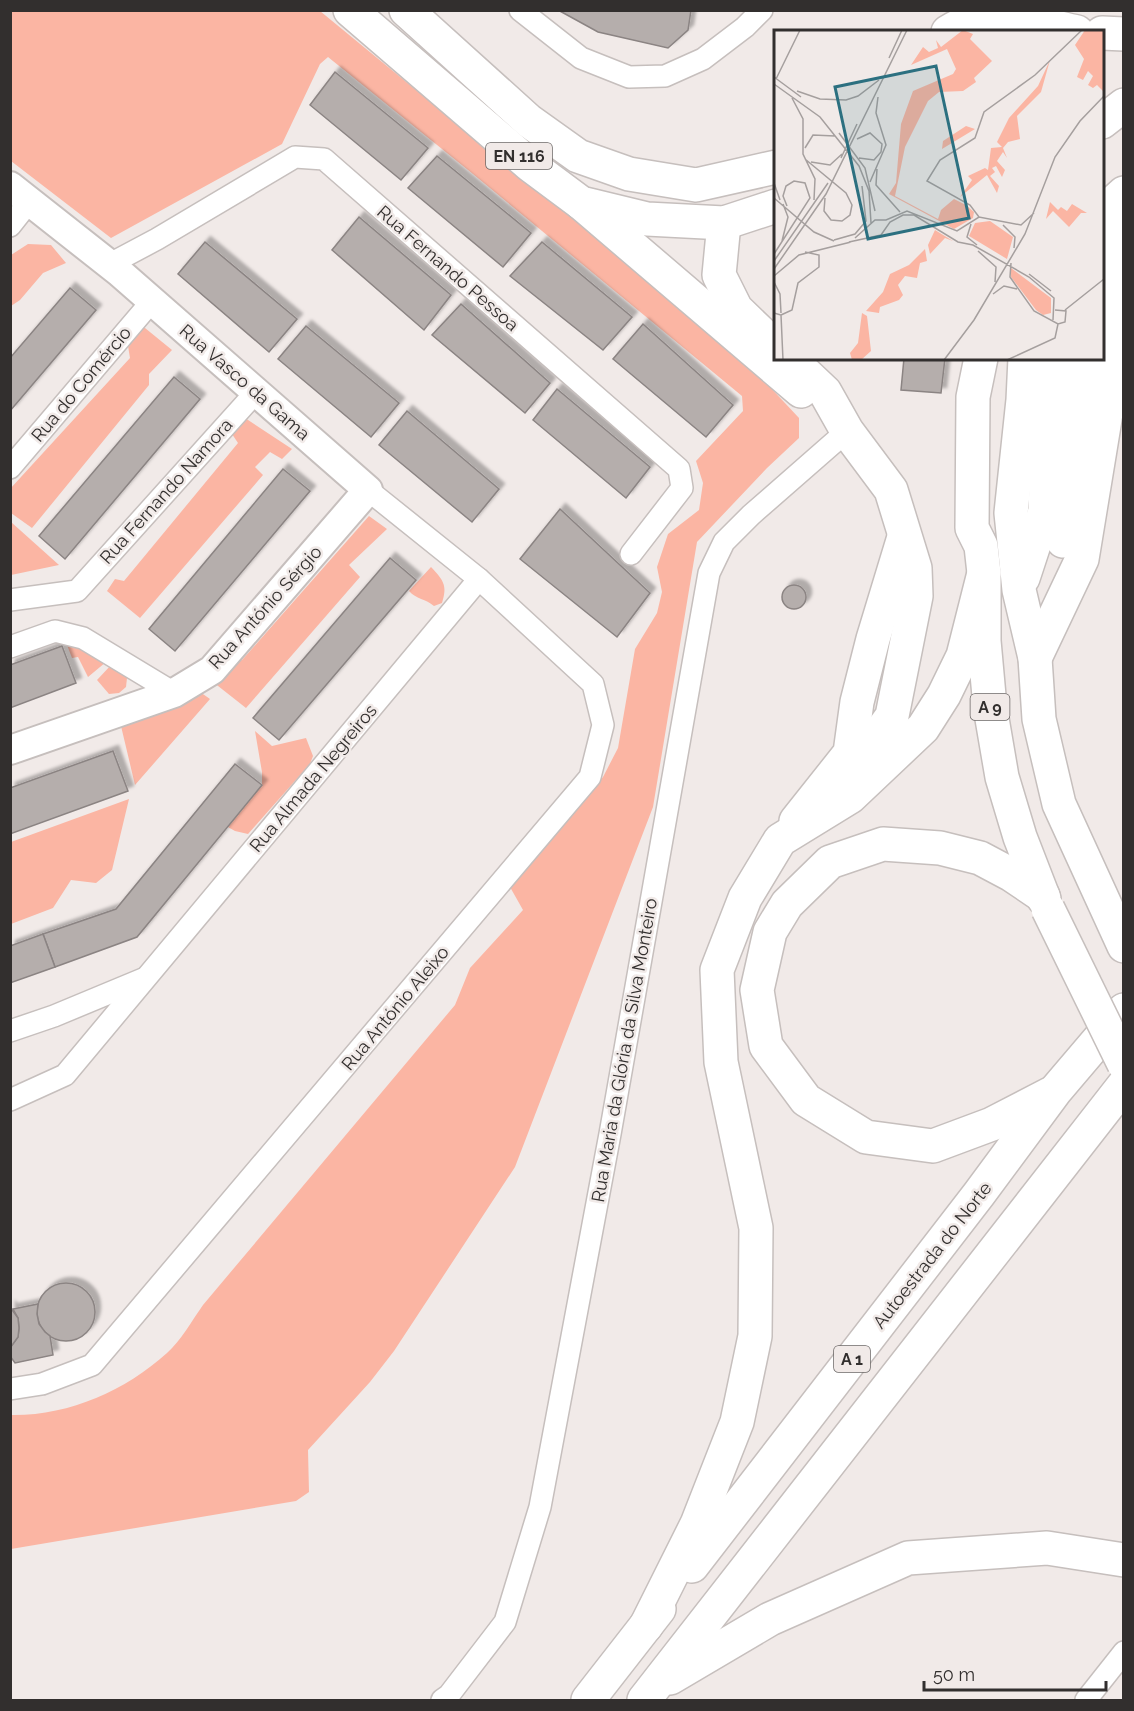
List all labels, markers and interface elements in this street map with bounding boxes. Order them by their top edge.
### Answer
inset map [774,30,1104,360]
road number: EN 116 [486,143,552,169]
street label: Rua Fernando Pessoa [373,201,523,335]
street label: Rua Vasco da Gama [176,320,314,444]
street label: Rua do Comércio [27,322,135,446]
street label: Rua Fernando Namora [95,414,237,568]
street label: Rua António Sérgio [204,541,326,673]
road number: A 9 [970,694,1010,720]
street label: Rua Almada Negreiros [245,700,381,856]
street label: Rua Maria da Glória da Silva Monteiro [587,896,661,1204]
street label: Rua António Aleixo [337,942,453,1074]
street label: Autoestrada do Norte [868,1177,996,1332]
road number: A 1 [834,1346,870,1372]
scale bar [924,1654,1106,1692]
text: 50 m [933,1664,975,1685]

